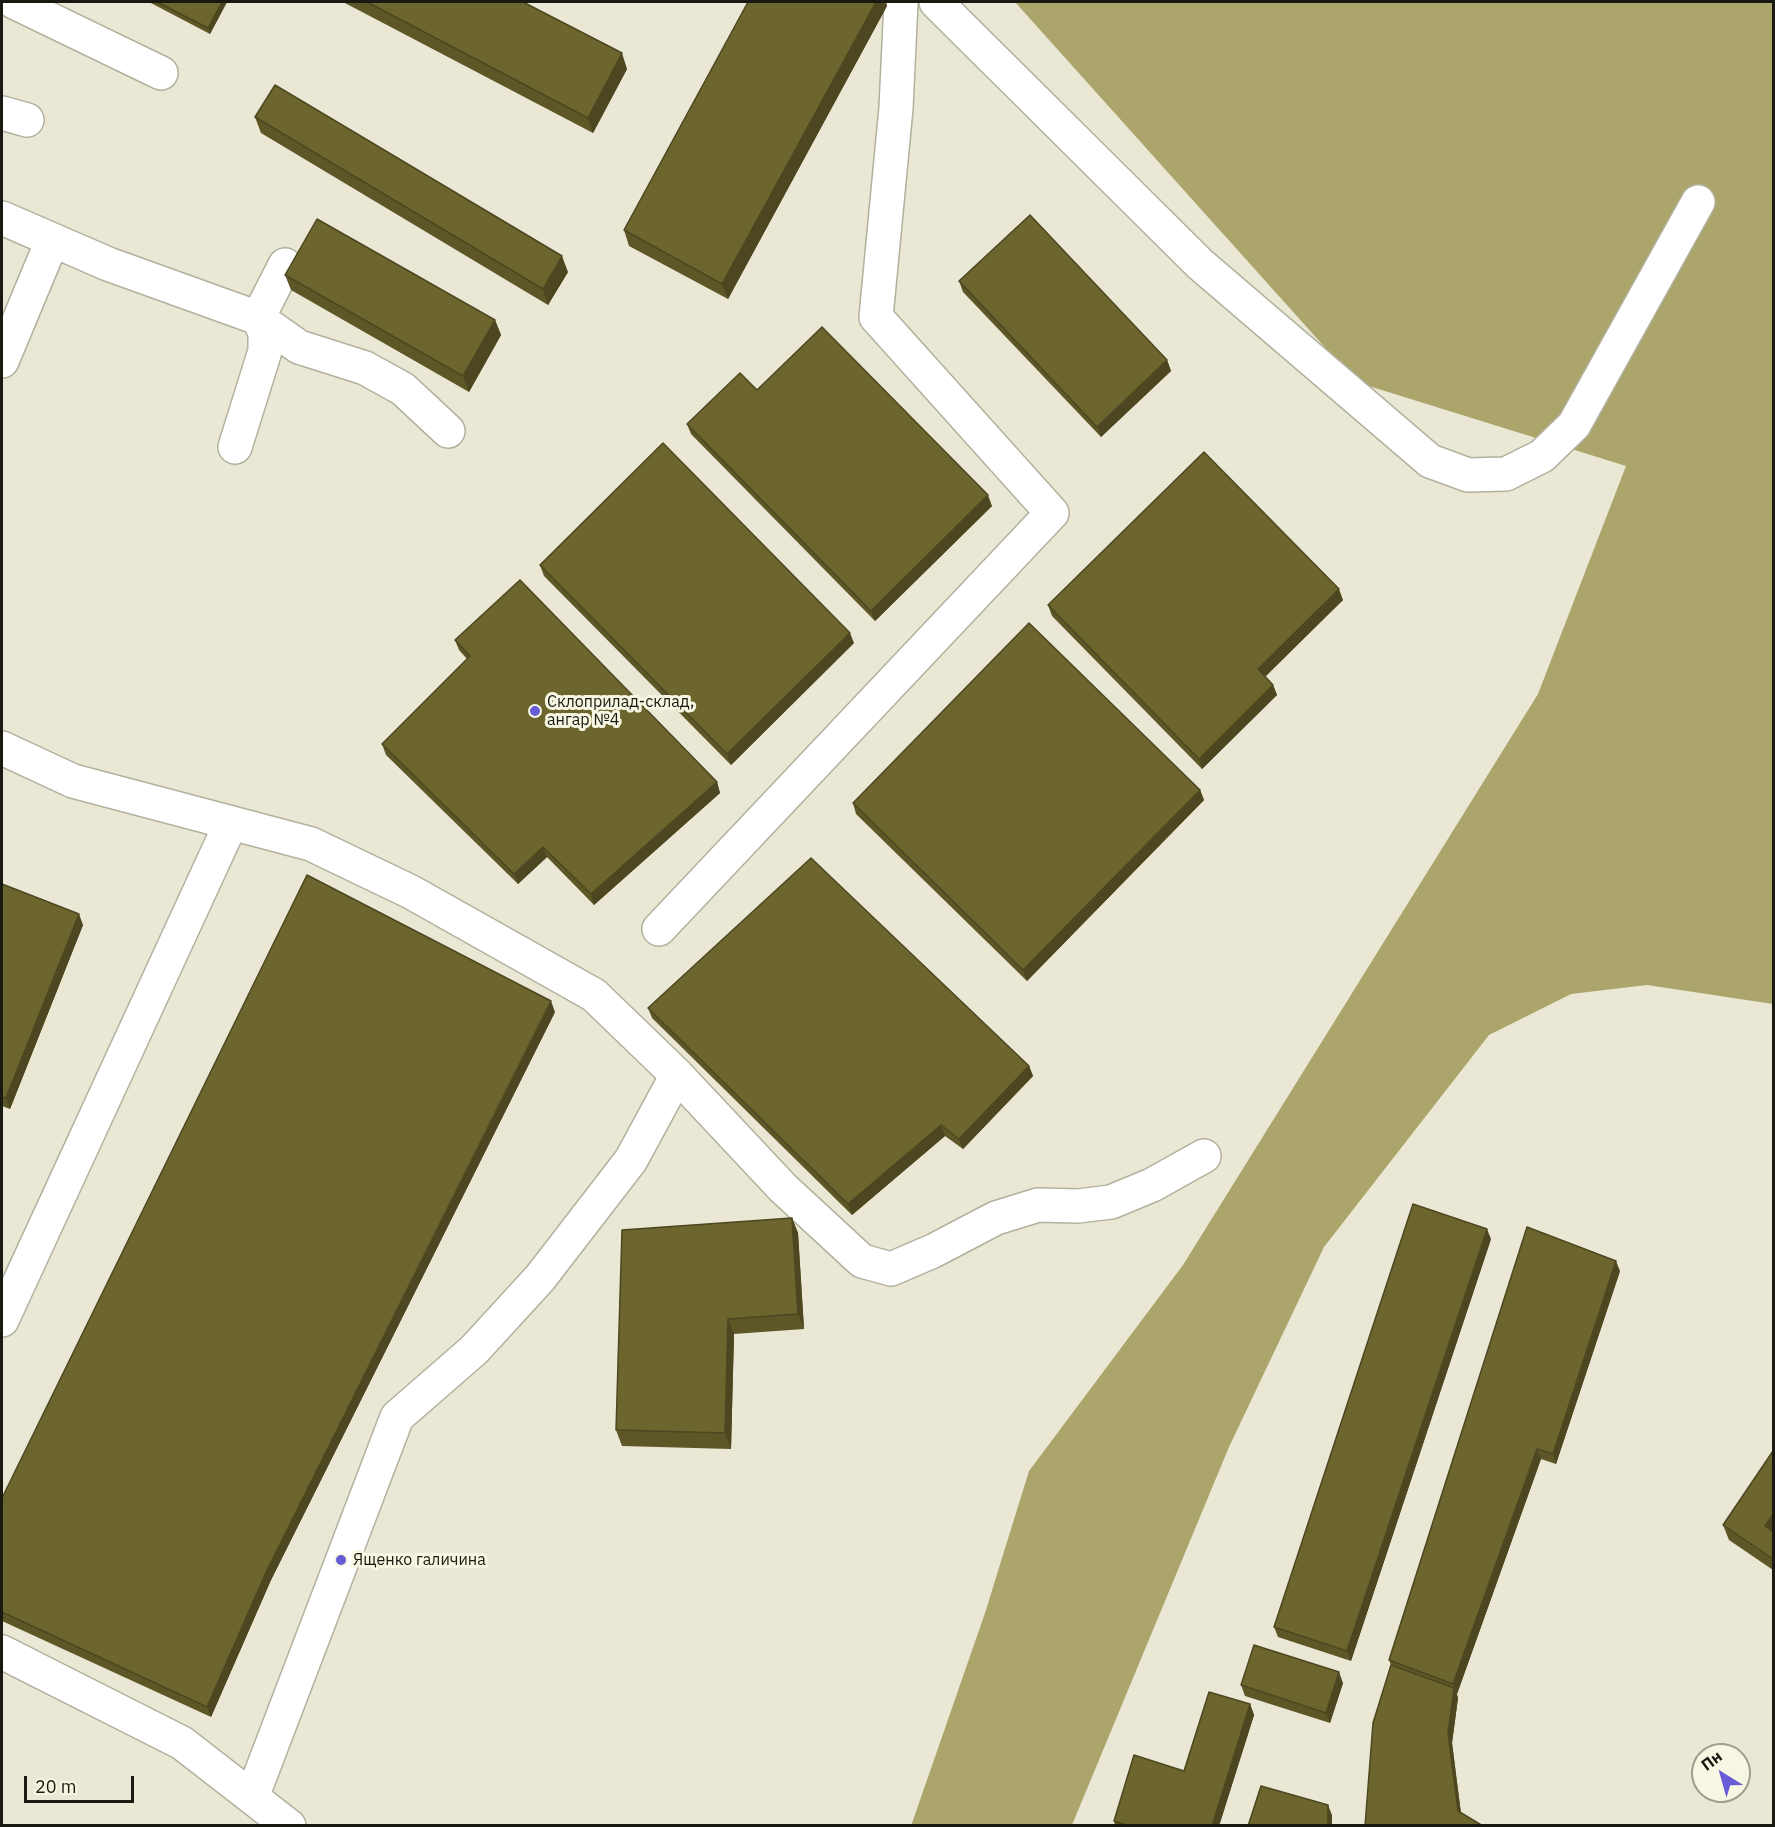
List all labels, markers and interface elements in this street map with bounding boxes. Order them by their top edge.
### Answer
place label: Склоприлад-склад, ангар №4 [547,692,694,730]
marker: Склоприлад-склад, ангар №4 [528,704,542,718]
place label: Ященко галичина [353,1550,486,1570]
marker: Ященко галичина [334,1553,348,1567]
north arrow [1691,1743,1751,1803]
text: Пн [1697,1746,1726,1775]
scale bar [27,1764,136,1802]
text: 20 m [35,1775,77,1798]

